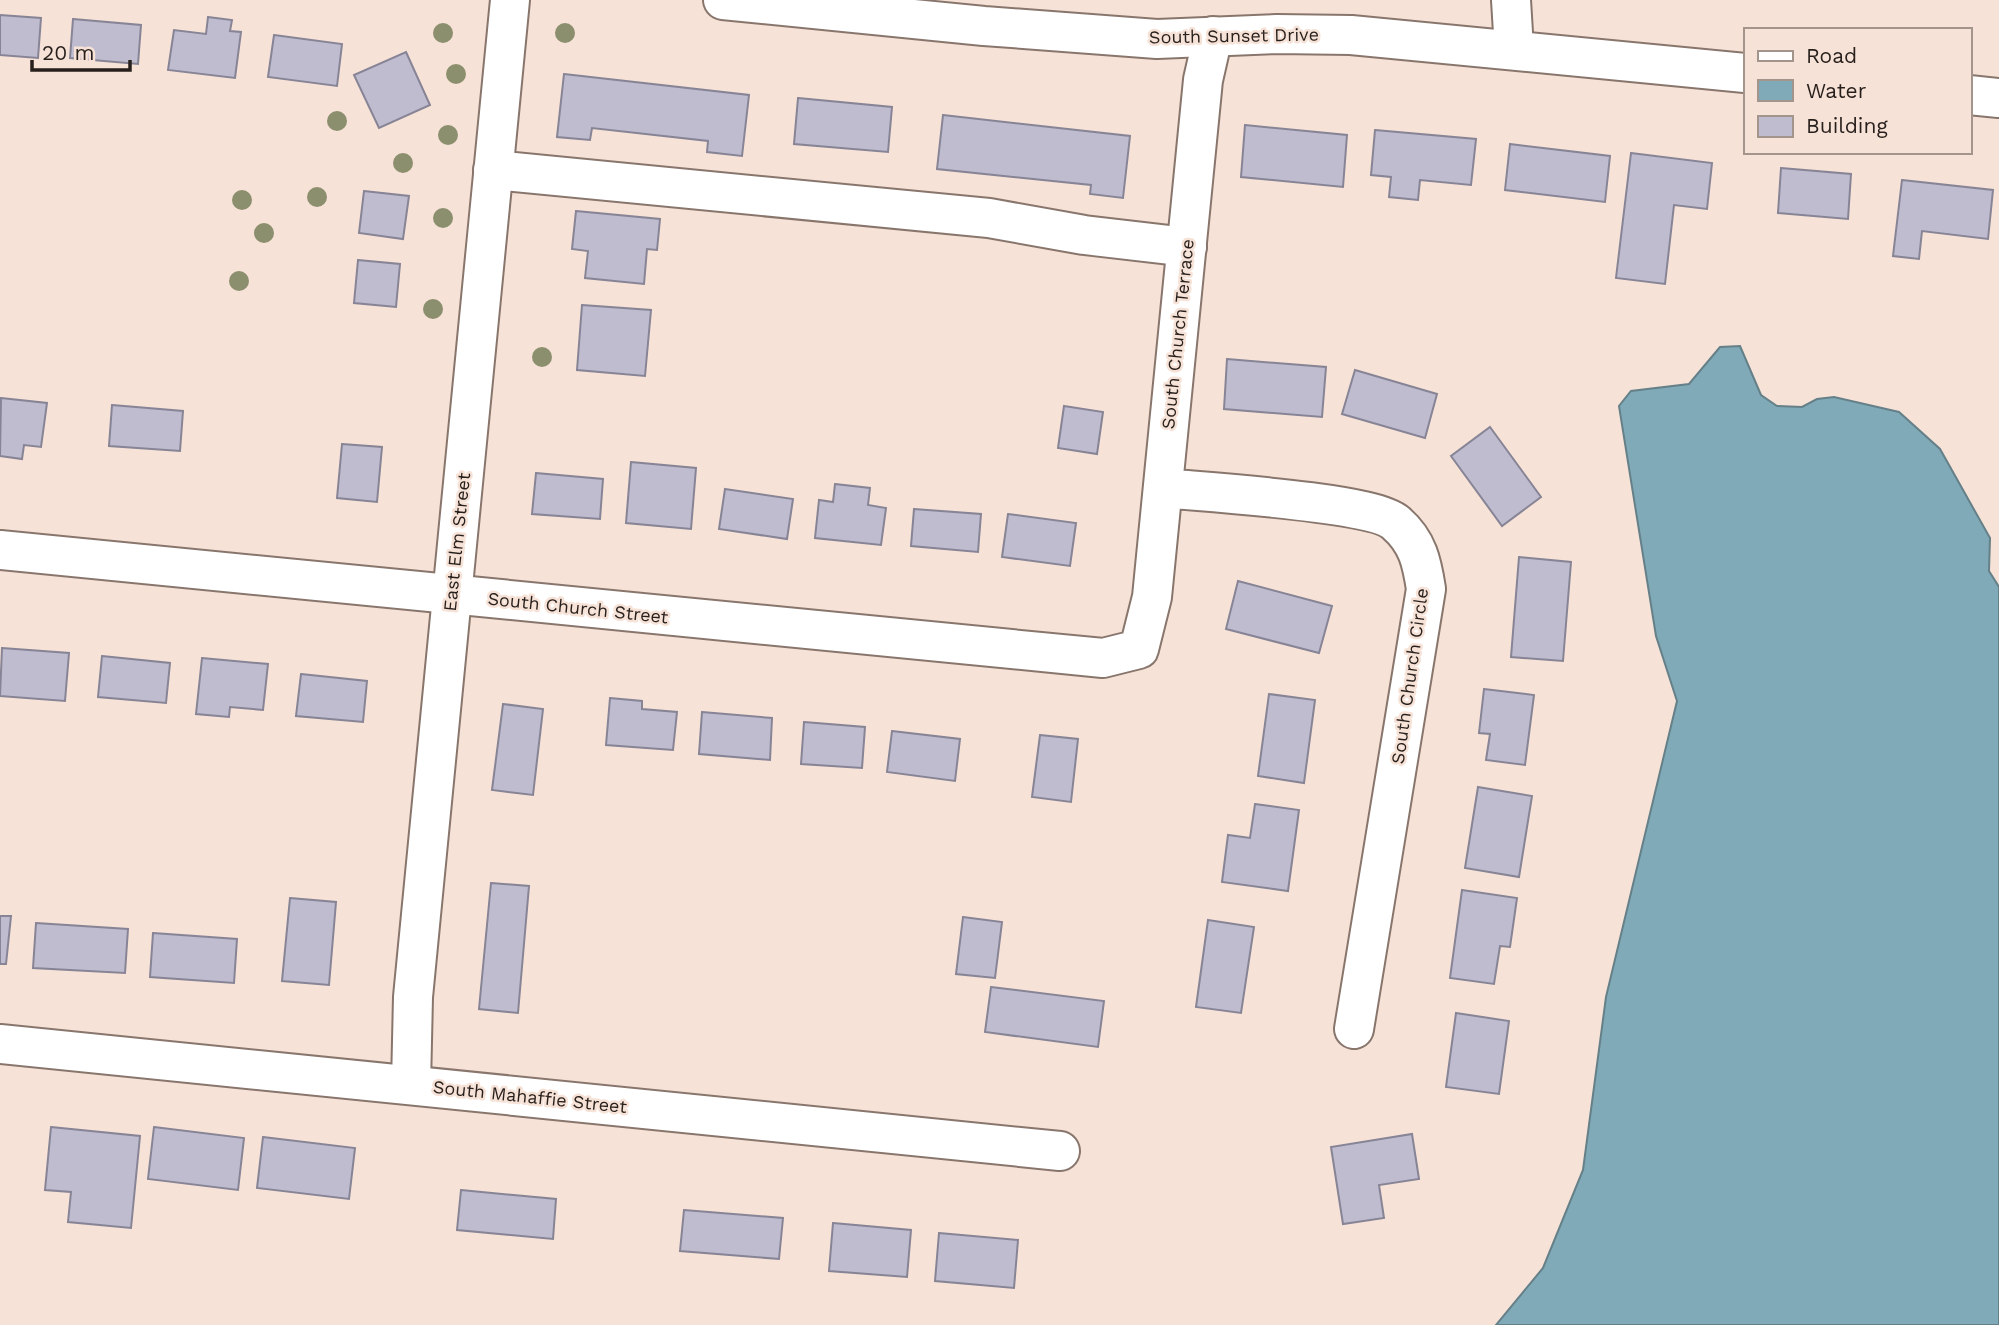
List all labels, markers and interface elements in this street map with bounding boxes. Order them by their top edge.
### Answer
street label: South Sunset Drive [1149,24,1319,47]
scale bar [32,28,130,72]
legend [1744,28,1971,154]
text: 20 m [42,40,94,65]
text: Road [1806,43,1857,68]
text: Water [1806,78,1867,103]
text: Building [1806,113,1888,138]
street label: South Church Terrace [1157,238,1198,430]
street label: East Elm Street [439,471,474,612]
street label: South Church Circle [1387,587,1432,765]
street label: South Church Street [487,588,670,627]
street label: South Mahaffie Street [432,1076,628,1117]

